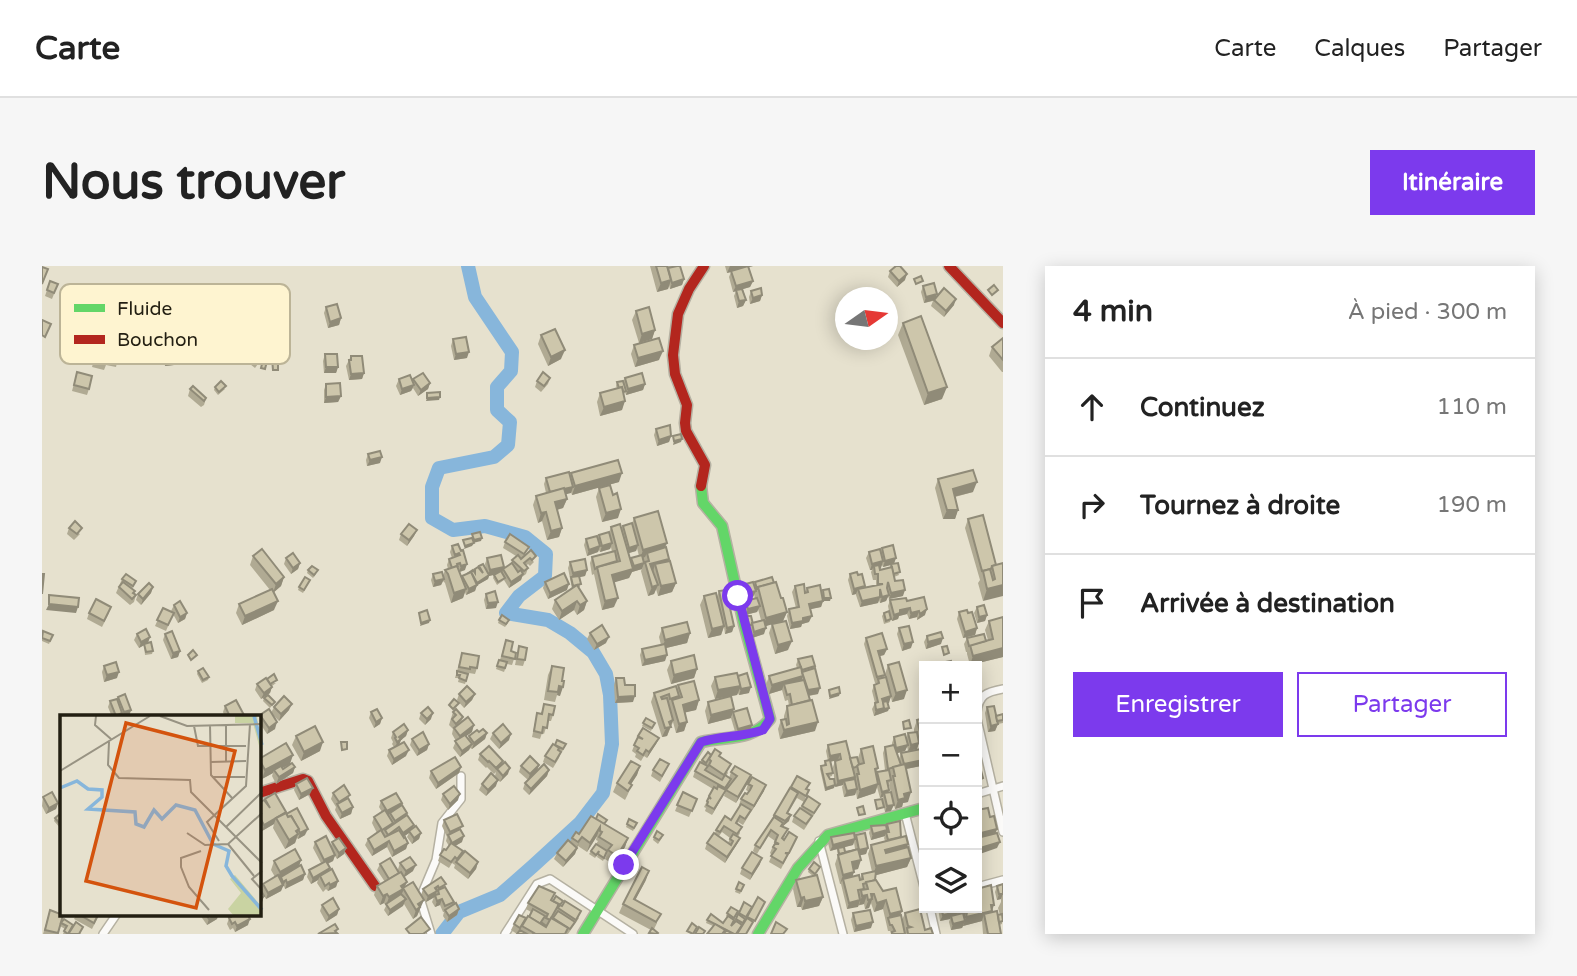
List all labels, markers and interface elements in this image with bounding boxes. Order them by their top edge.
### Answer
text: Carte [35,29,120,68]
text: Carte [1214,34,1276,63]
text: Calques [1314,34,1405,63]
text: Partager [1443,34,1542,63]
button: Itinéraire [1370,150,1535,215]
text: Nous trouver [42,153,345,212]
legend [60,284,290,364]
north arrow [835,287,898,350]
text: 4 min [1073,293,1153,330]
text: Fluide [117,298,172,320]
text: À pied · 300 m [1348,298,1507,326]
text: Bouchon [117,329,198,351]
icon: ahead [1073,388,1111,426]
text: Continuez [1140,392,1265,423]
text: 110 m [1437,393,1507,421]
icon: right [1073,486,1111,524]
text: Tournez à droite [1140,490,1340,521]
text: 190 m [1437,491,1507,519]
route start [722,580,753,611]
icon: arrive [1073,584,1111,622]
text: Arrivée à destination [1140,588,1395,619]
map controls [919,661,982,913]
button: + [919,661,982,724]
button: Enregistrer [1073,672,1283,737]
button: Partager [1297,672,1507,737]
inset map [60,715,261,916]
button: − [919,724,982,787]
button: locate [919,787,982,850]
route end [608,849,639,880]
button: layers [919,850,982,913]

